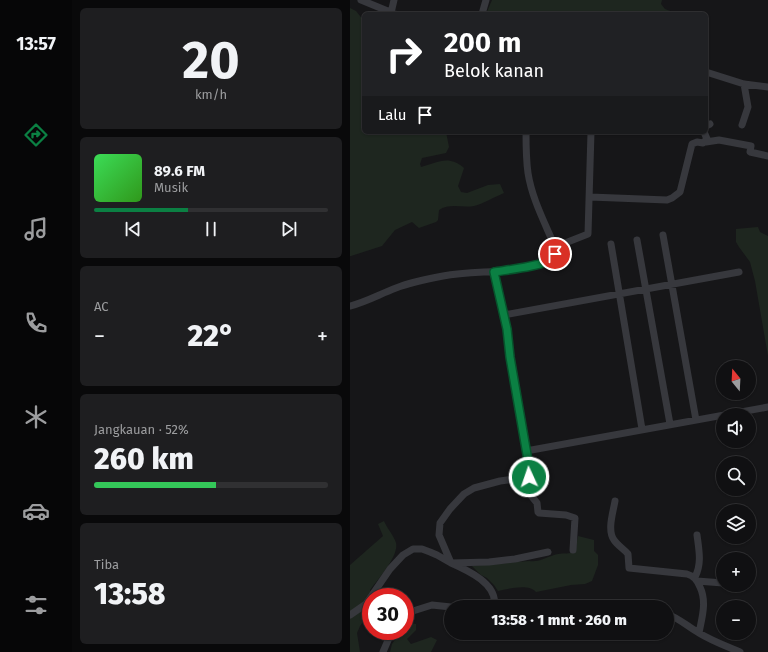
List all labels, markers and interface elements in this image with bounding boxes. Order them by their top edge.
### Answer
text: 200 m [444,26,522,59]
icon: right [378,28,430,80]
text: 20 [182,29,240,92]
text: 13:57 [16,33,56,55]
text: Belok kanan [444,60,544,82]
text: km/h [195,87,227,102]
icon: arrive [414,104,436,126]
text: Lalu [378,106,406,124]
icon: directions [22,121,50,149]
text: 89.6 FM [154,162,205,180]
text: Musik [154,180,188,195]
icon: music [22,215,50,243]
icon: previous [122,218,144,240]
icon: pause [200,218,222,240]
icon: next [278,218,300,240]
pin [538,237,572,271]
icon: arrive [544,243,566,265]
text: AC [94,299,109,314]
icon: phone [22,309,50,337]
text: 22° [188,318,235,354]
text: − [94,323,105,350]
text: + [317,323,328,350]
north arrow [716,360,756,400]
map controls [716,360,756,640]
icon: climate [22,403,50,431]
button: sound [716,408,756,448]
text: Jangkauan · 52% [94,422,189,437]
text: 260 km [94,441,194,477]
position arrow [508,456,550,498]
button: search [716,456,756,496]
icon: car [22,497,50,525]
button: layers [716,504,756,544]
button: + [716,552,756,592]
text: Tiba [94,557,119,572]
text: 13:58 [94,576,166,612]
speed limit sign: 30 [362,588,414,640]
icon: filters [22,591,50,619]
button: − [716,600,756,640]
text: 13:58 · 1 mnt · 260 m [491,611,627,629]

